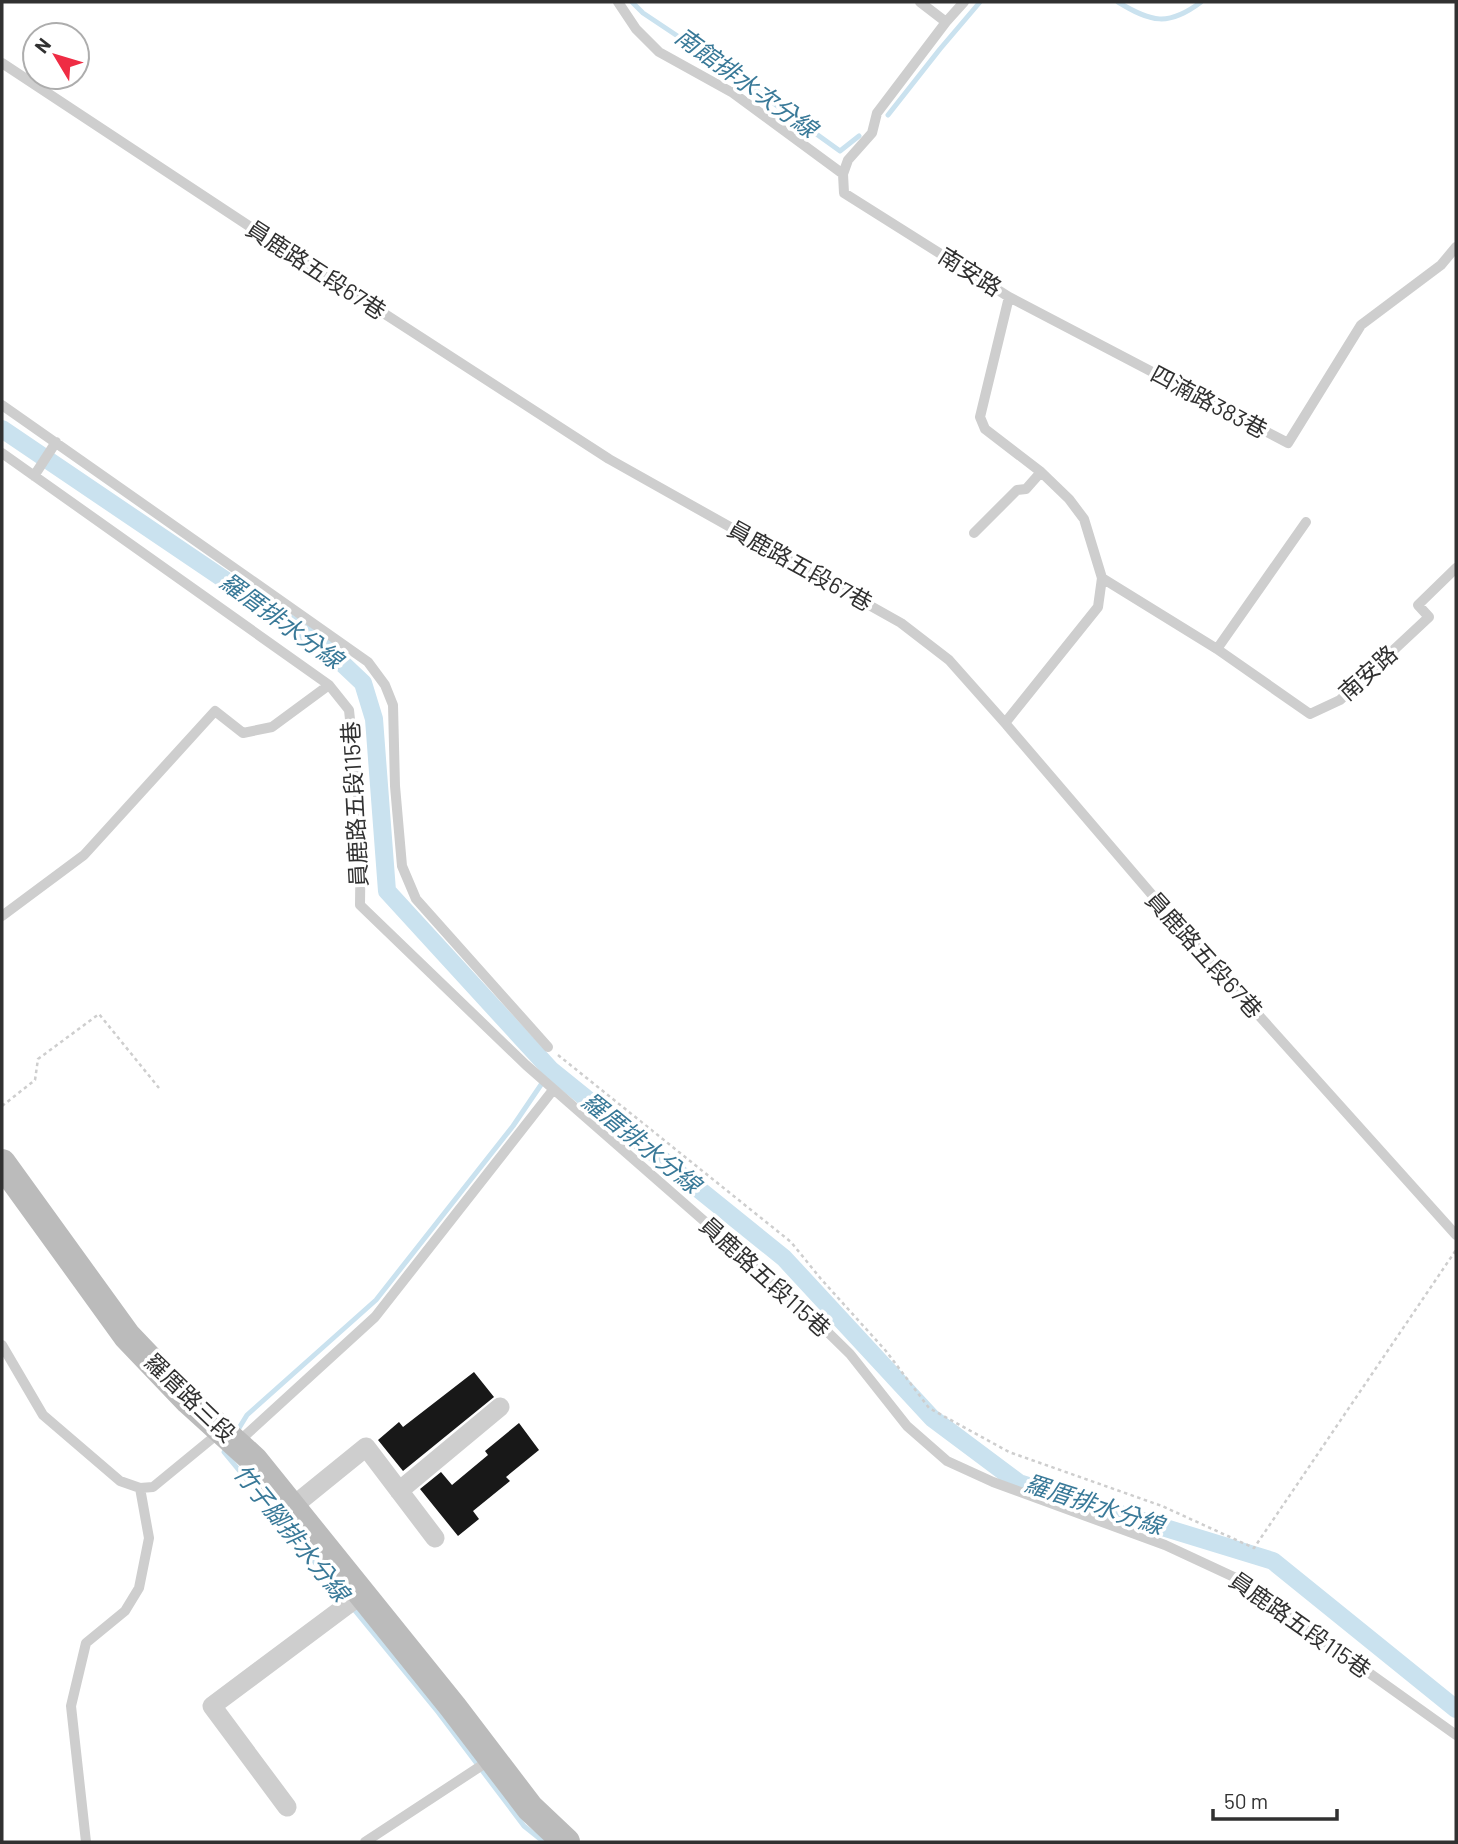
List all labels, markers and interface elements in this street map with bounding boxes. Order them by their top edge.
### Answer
north arrow [21,21,91,91]
water label: 南館排水次分線 [670,21,826,145]
text: N [29,33,55,57]
street label: 員鹿路五段67巷 [242,214,392,325]
street label: 南安路 [934,241,1007,301]
street label: 四湳路383巷 [1147,359,1272,443]
street label: 員鹿路五段67巷 [723,514,878,616]
water label: 羅厝排水分線 [215,566,351,676]
street label: 南安路 [1332,639,1402,706]
street label: 員鹿路五段115巷 [336,720,372,888]
street label: 員鹿路五段67巷 [1141,885,1269,1023]
water label: 羅厝排水分線 [577,1085,709,1200]
street label: 員鹿路五段115巷 [695,1210,837,1342]
street label: 羅厝路三段 [140,1347,242,1447]
water label: 竹子腳排水分線 [228,1458,358,1609]
water label: 羅厝排水分線 [1022,1468,1170,1541]
street label: 員鹿路五段115巷 [1225,1565,1377,1683]
scale bar [1213,1778,1337,1822]
text: 50 m [1224,1788,1268,1813]

